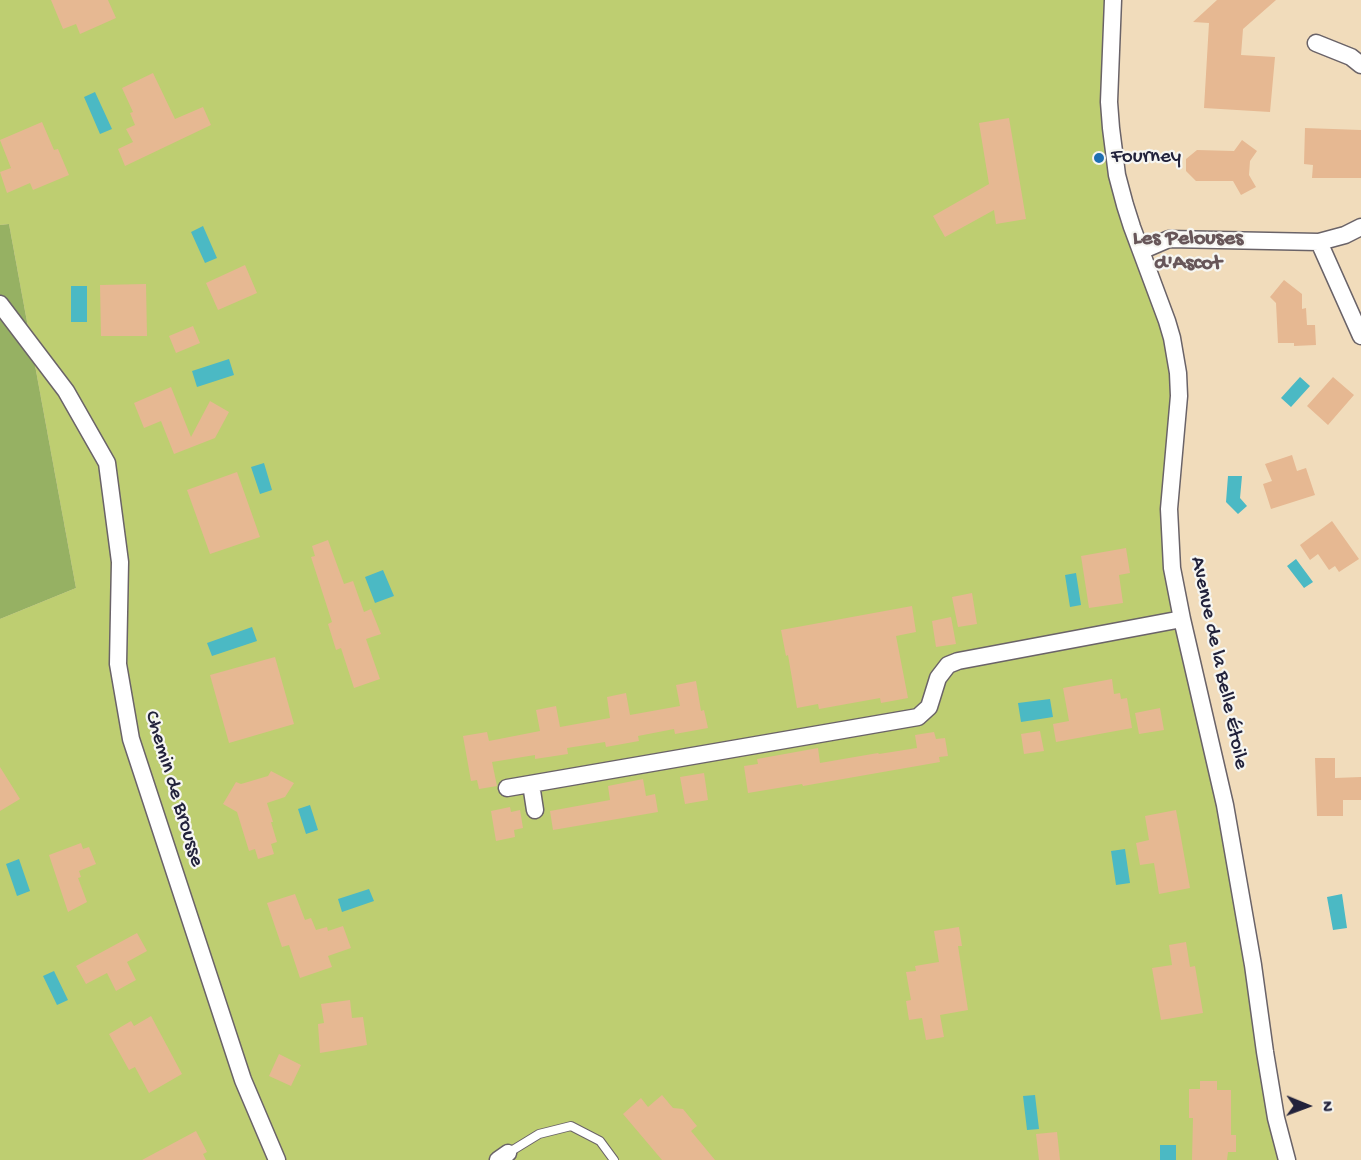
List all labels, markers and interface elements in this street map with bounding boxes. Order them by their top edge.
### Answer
place label: Fourney [1111,145,1181,171]
marker: Fourney [1092,151,1106,165]
district label: Les Pelouses d'Ascot [1133,227,1243,278]
street label: Avenue de la Belle Étoile [1183,554,1253,772]
street label: Chemin de Brousse [137,708,209,870]
north arrow [1277,1076,1337,1136]
text: N [1316,1101,1335,1112]

